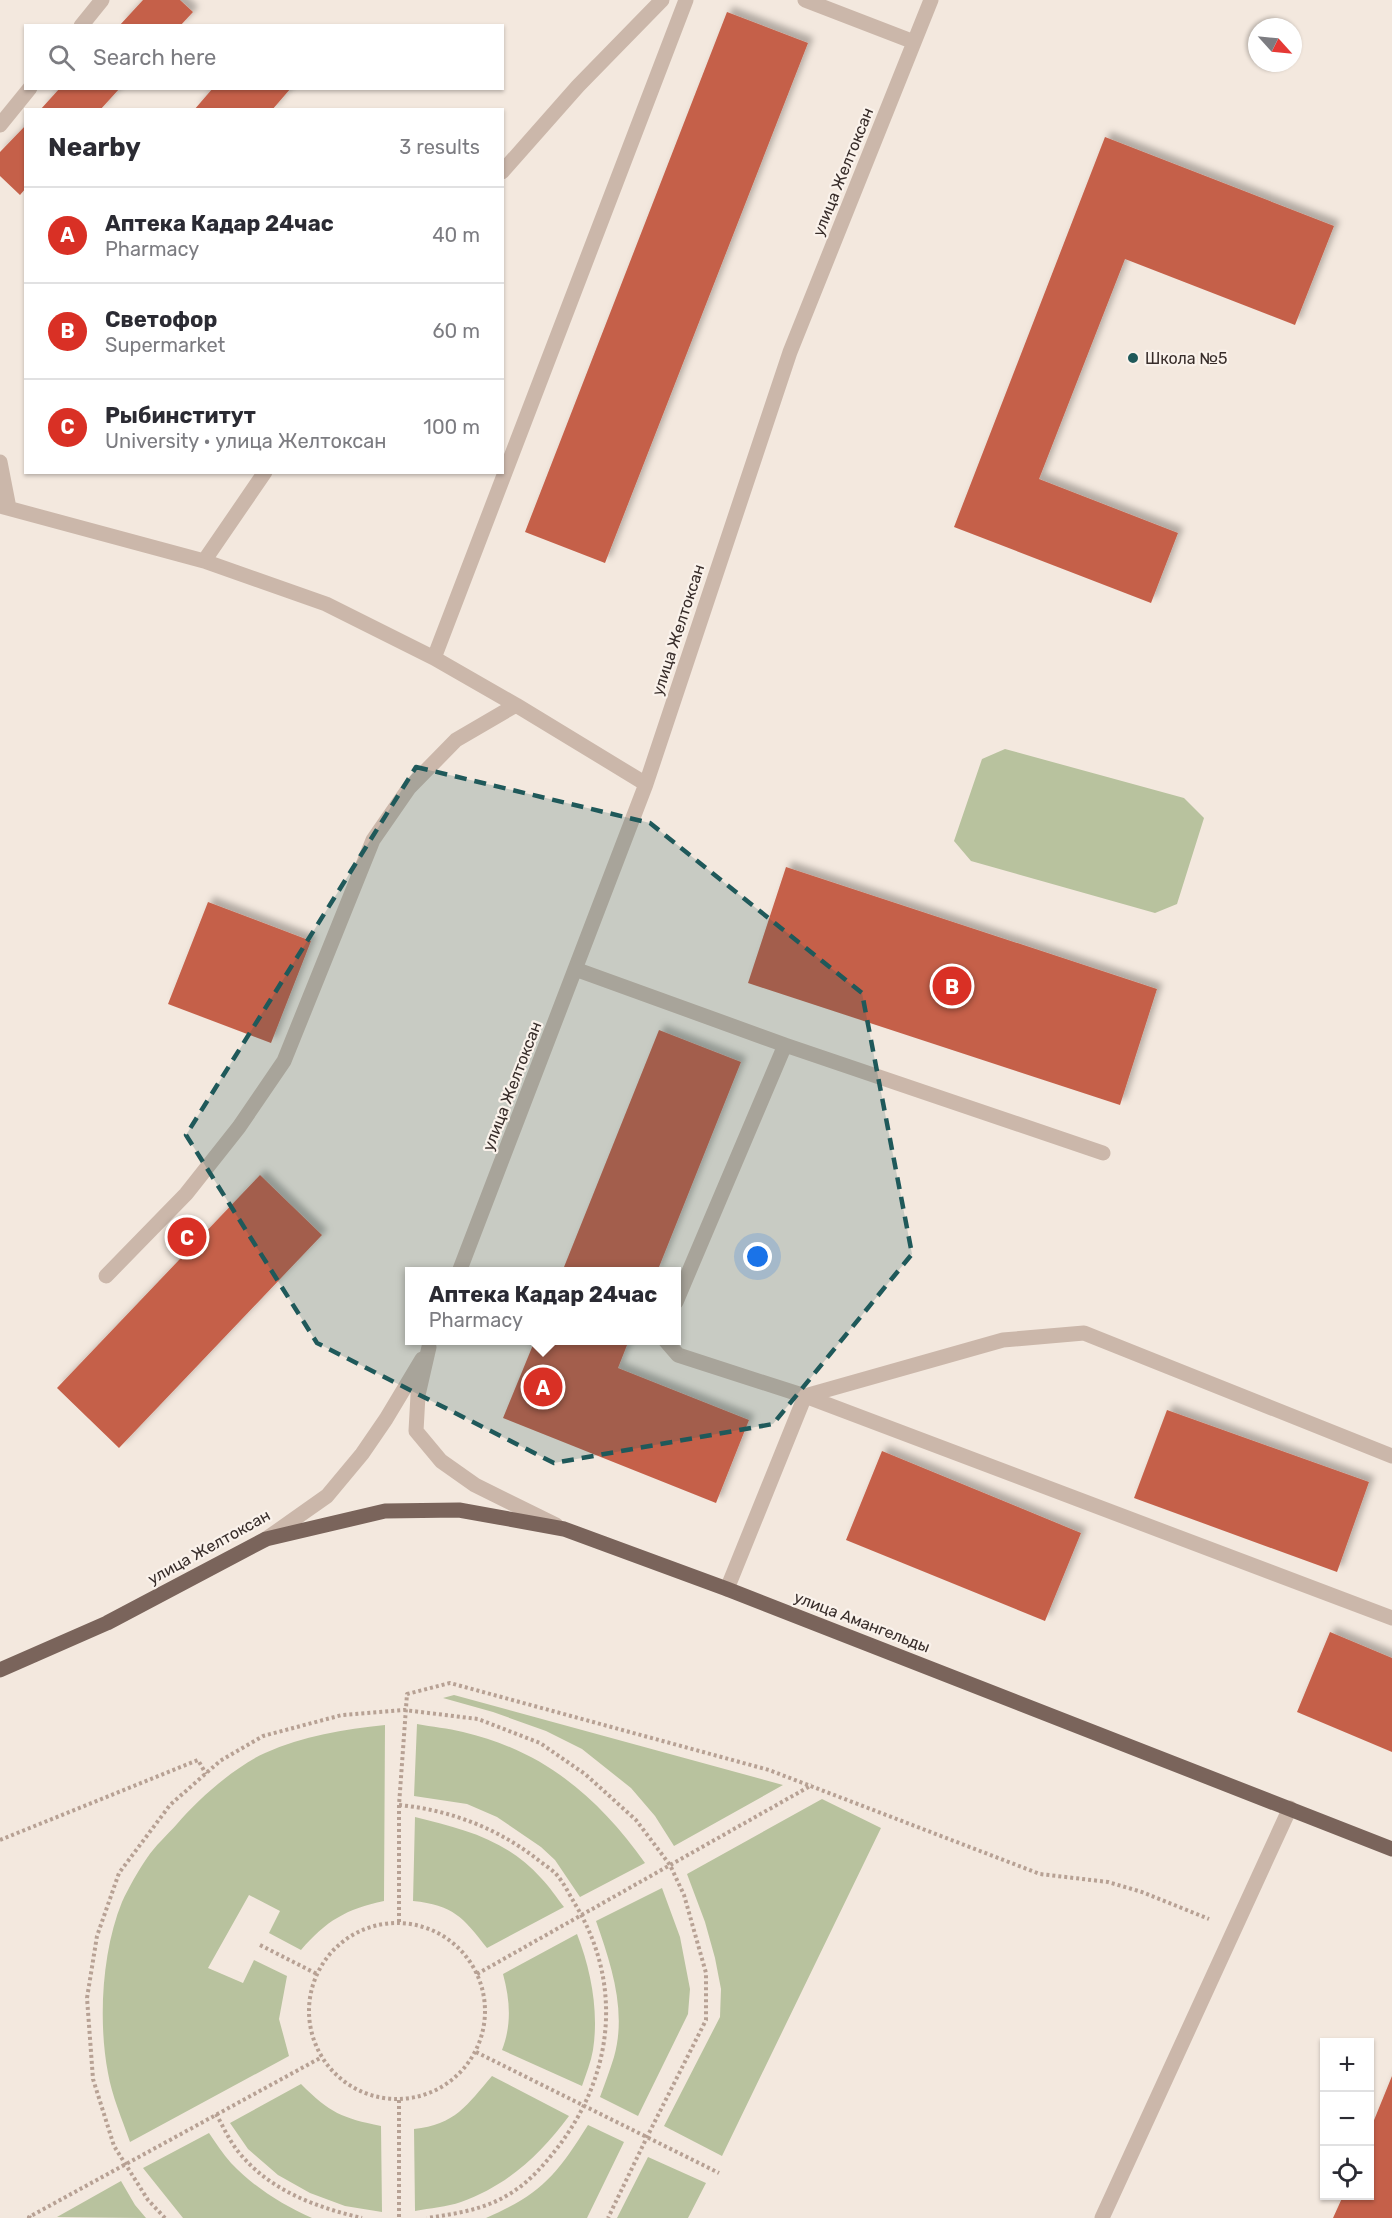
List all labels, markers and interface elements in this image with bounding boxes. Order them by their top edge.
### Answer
north arrow [1248,18,1302,72]
search box [24,24,504,90]
icon: search [45,41,78,74]
text: Search here [93,44,216,71]
street label: улица Желтоксан [809,105,877,239]
text: Nearby [48,132,141,163]
text: 3 results [399,135,480,159]
text: Аптека Кадар 24час [105,210,334,237]
text: A [60,223,75,247]
text: 40 m [432,223,480,247]
text: Pharmacy [105,237,199,261]
text: Светофор [105,306,217,333]
text: B [60,319,75,343]
text: 60 m [433,319,480,343]
text: Supermarket [105,333,225,357]
place label: Школа №5 [1145,349,1228,368]
marker: Школа №5 [1126,351,1140,365]
text: Рыбинститут [105,402,256,429]
text: C [60,415,75,439]
text: 100 m [423,415,480,439]
text: University · улица Желтоксан [105,429,386,453]
street label: улица Желтоксан [648,562,708,698]
pin: B [932,964,972,1008]
street label: улица Желтоксан [479,1019,545,1153]
pin: C [168,1214,207,1260]
your location [743,1242,772,1271]
popup [405,1267,681,1345]
text: Аптека Кадар 24час [429,1281,657,1308]
text: Pharmacy [429,1308,523,1332]
pin: A [524,1364,562,1410]
street label: улица Желтоксан [145,1505,273,1589]
street label: улица Амангельды [791,1587,933,1657]
map controls [1320,2038,1374,2200]
button: + [1320,2038,1374,2092]
button: − [1320,2092,1374,2146]
button: locate [1320,2146,1374,2200]

